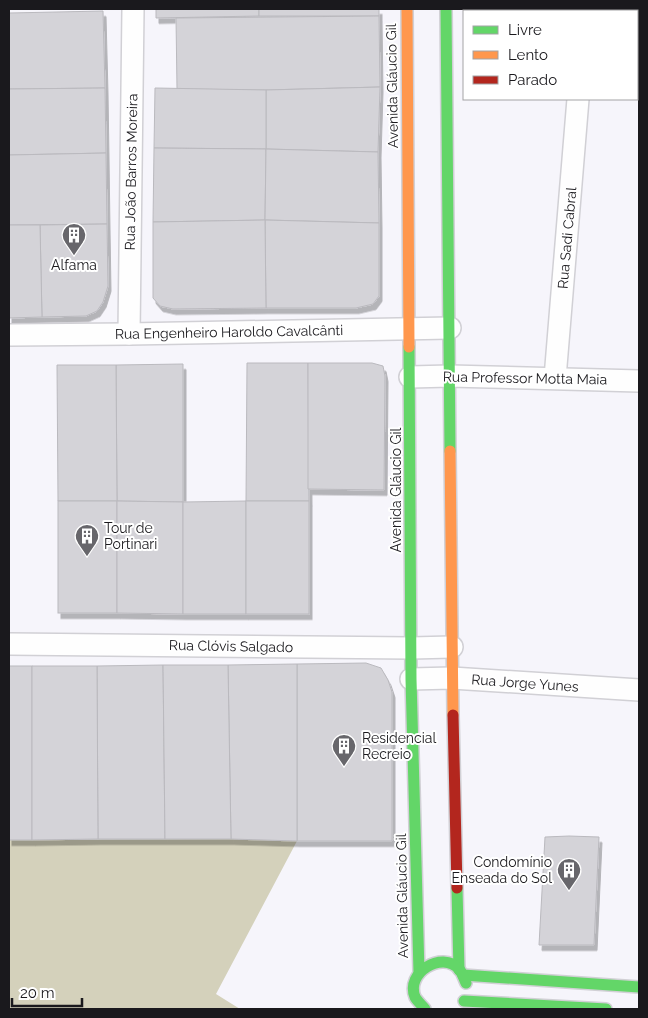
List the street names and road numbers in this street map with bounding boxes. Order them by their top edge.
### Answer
street label: Avenida Gláucio Gil [383,23,401,149]
street label: Rua João Barros Moreira [122,93,140,251]
street label: Rua Sadi Cabral [555,186,579,290]
street label: Rua Engenheiro Haroldo Cavalcânti [115,322,343,342]
street label: Rua Professor Motta Maia [443,369,607,387]
street label: Avenida Gláucio Gil [388,427,404,552]
street label: Rua Clóvis Salgado [169,637,293,655]
street label: Rua Jorge Yunes [471,671,579,695]
street label: Avenida Gláucio Gil [393,833,411,959]

